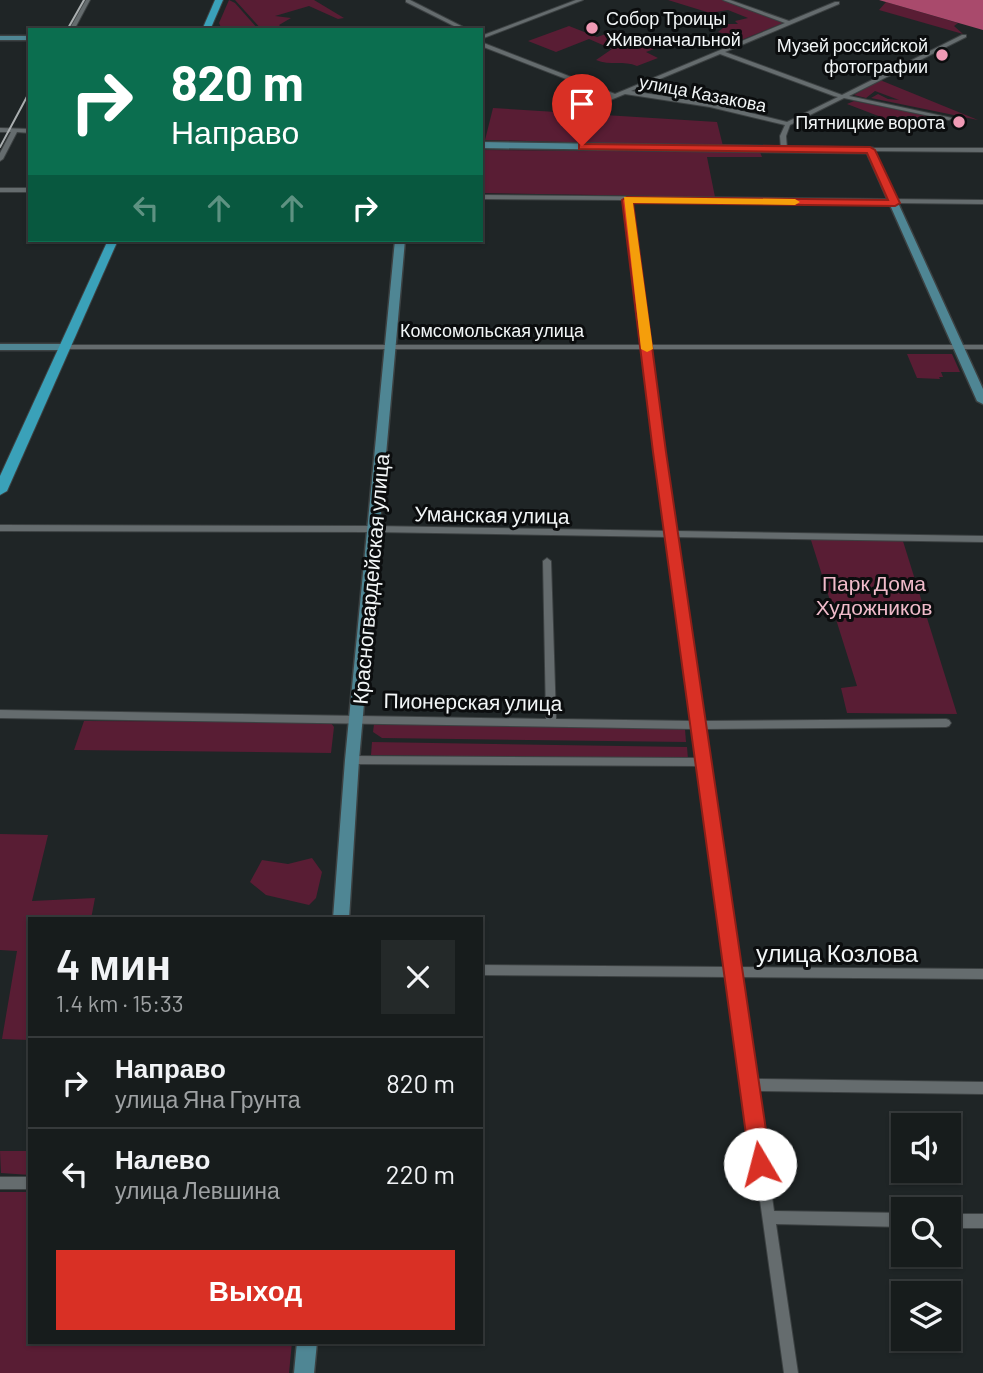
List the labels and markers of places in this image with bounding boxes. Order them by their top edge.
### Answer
place label: Собор Троицы Живоначальной [606,7,741,50]
marker: Собор Троицы Живоначальной [584,20,600,36]
place label: Музей российской фотографии [777,34,928,77]
marker: Музей российской фотографии [934,47,950,63]
pin [552,74,612,146]
place label: Пятницкие ворота [795,111,946,133]
marker: Пятницкие ворота [951,114,967,130]

